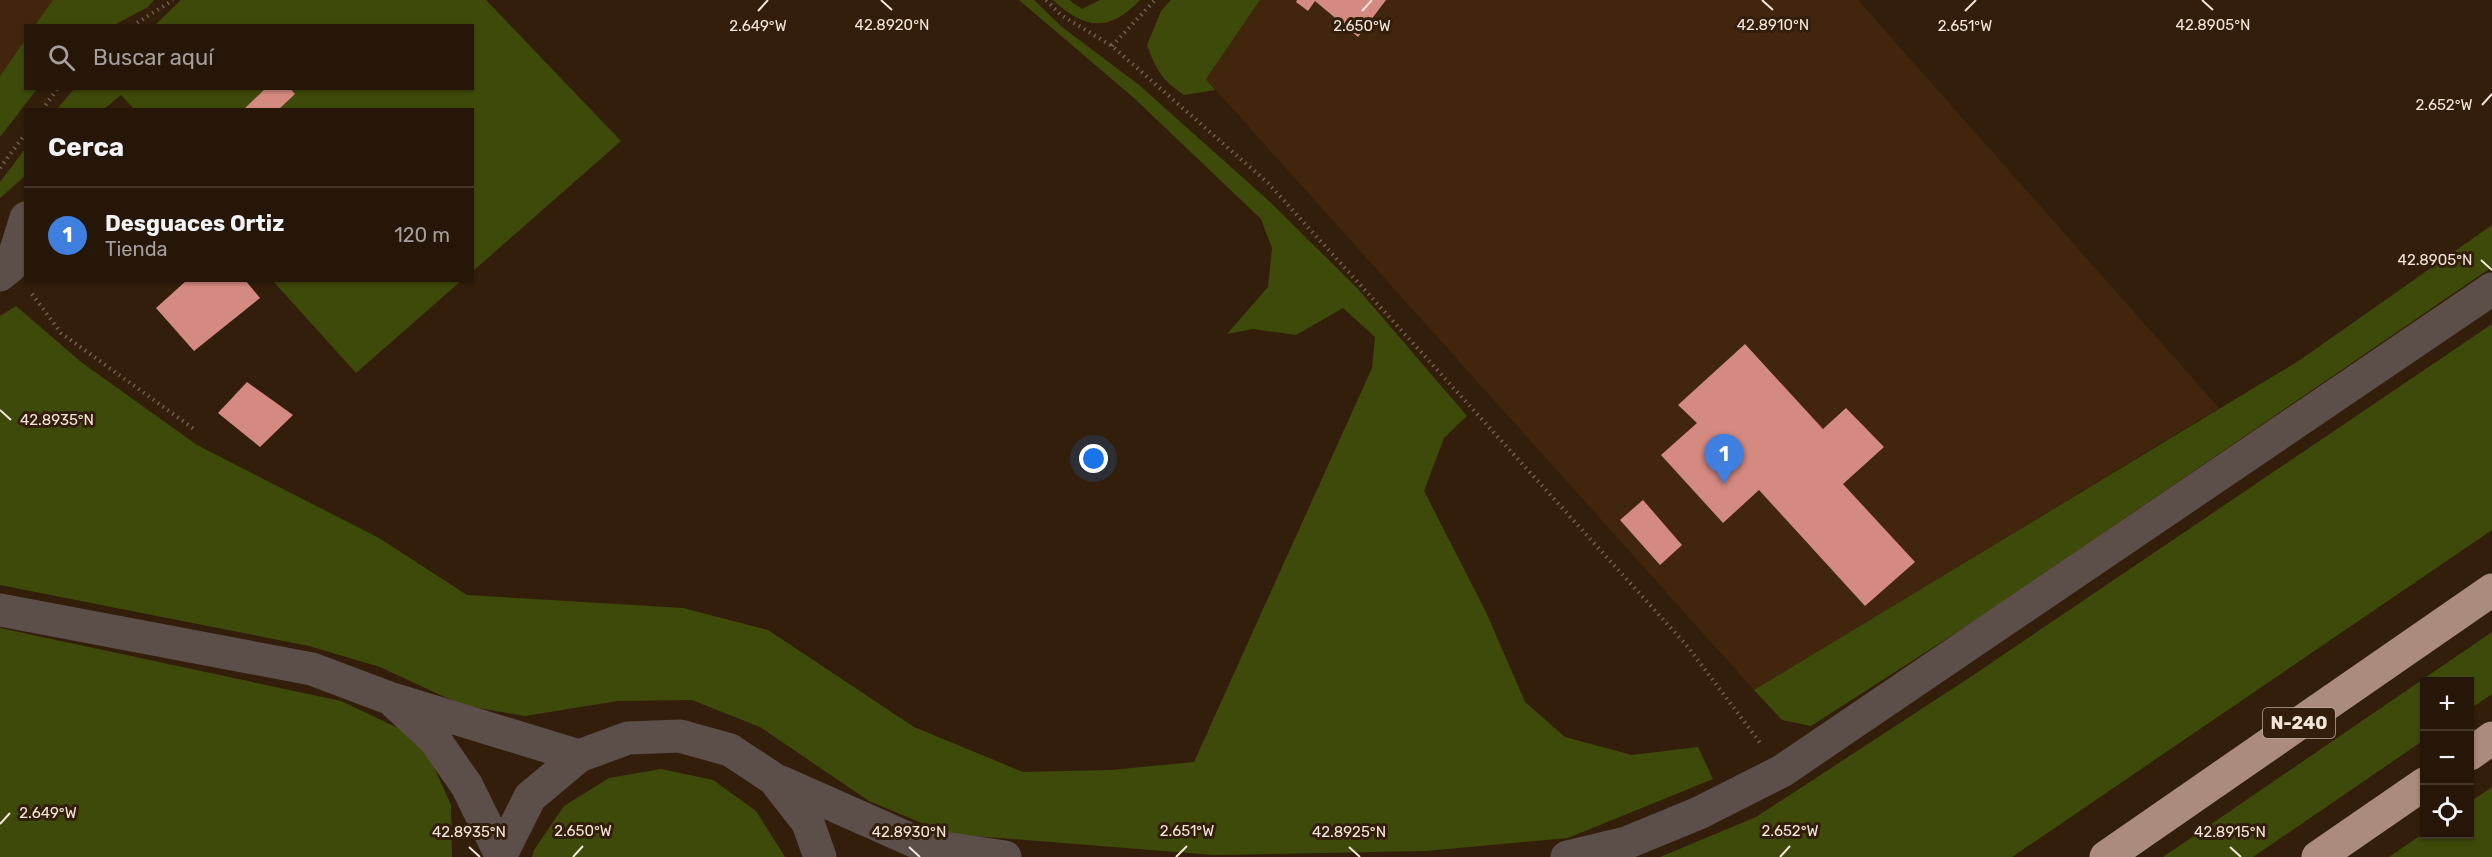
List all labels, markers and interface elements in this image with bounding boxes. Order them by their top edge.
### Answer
text: 42.8920°N [855,16,929,34]
text: 42.8910°N [1737,16,1809,34]
text: 42.8905°N [2176,16,2250,34]
text: 2.649°W [729,17,787,35]
text: 2.650°W [1333,17,1391,35]
text: 2.651°W [1938,17,1992,35]
search box [24,24,474,90]
icon: search [45,41,78,74]
text: Buscar aquí [93,44,214,71]
text: 2.652°W [2415,96,2473,114]
text: Cerca [48,132,124,163]
text: Desguaces Ortiz [105,210,284,237]
text: 1 [63,223,72,247]
text: 120 m [394,223,450,247]
text: Tienda [105,237,168,261]
text: 42.8905°N [2398,251,2472,269]
text: 42.8935°N [20,411,94,429]
pin: 1 [1704,434,1744,484]
your location [1079,444,1108,473]
map controls [2420,677,2474,839]
button: + [2420,677,2474,731]
road number: N-240 [2263,708,2335,738]
button: − [2420,731,2474,785]
button: locate [2420,785,2474,839]
text: 2.649°W [19,804,77,822]
text: 2.650°W [554,822,612,840]
text: 2.651°W [1160,822,1214,840]
text: 2.652°W [1761,822,1819,840]
text: 42.8935°N [432,823,506,841]
text: 42.8930°N [872,823,946,841]
text: 42.8925°N [1312,823,1386,841]
text: 42.8915°N [2194,823,2266,841]

